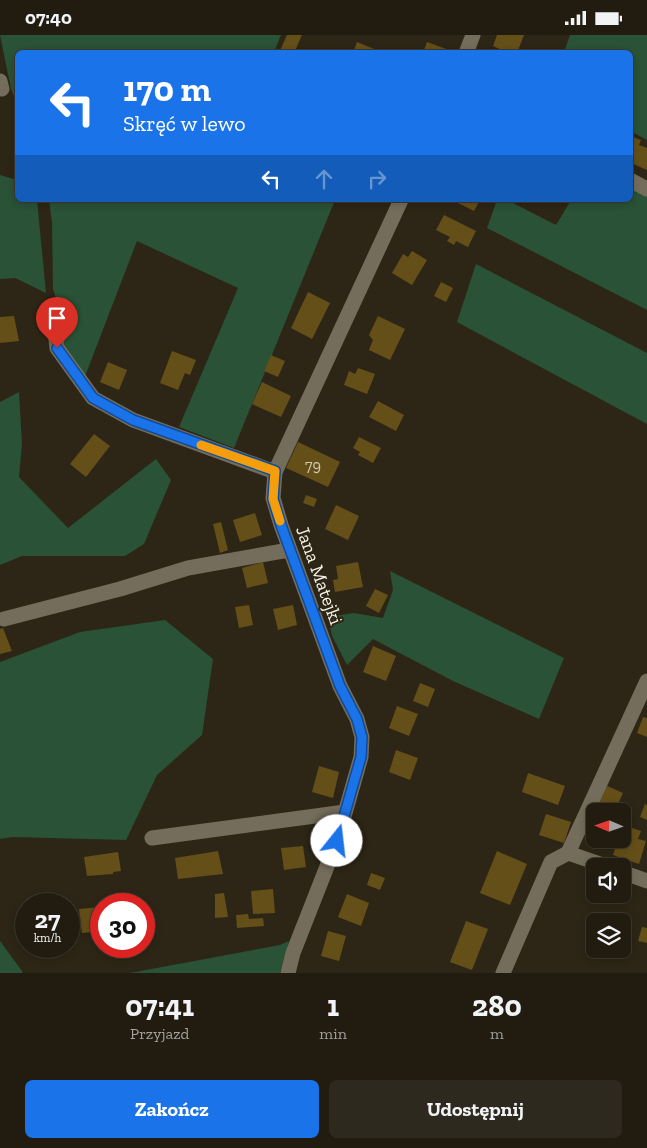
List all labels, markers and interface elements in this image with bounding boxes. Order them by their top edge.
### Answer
text: 07:40 [25,6,72,29]
text: 170 m [123,68,211,110]
icon: left [40,70,105,135]
text: Skręć w lewo [123,110,246,137]
icon: left [257,165,285,193]
icon: ahead [310,165,338,193]
icon: right [363,165,391,193]
pin [36,297,78,348]
icon: arrive [43,304,71,332]
house number: 79 [305,456,321,475]
street label: Jana Matejki [291,523,348,628]
north arrow [586,803,631,847]
map controls [586,803,631,958]
position arrow [310,814,362,866]
button: sound [586,858,631,903]
speed limit sign: 30 [90,893,155,958]
text: 27 [35,904,60,934]
button: layers [586,913,631,958]
text: km/h [34,931,61,945]
text: 07:41 [125,988,194,1024]
text: 1 [327,988,339,1024]
text: 280 [472,988,522,1024]
text: Przyjazd [130,1024,189,1043]
text: min [319,1024,347,1043]
text: m [490,1024,504,1043]
button: Zakończ [25,1080,319,1138]
button: Udostępnij [329,1080,622,1138]

